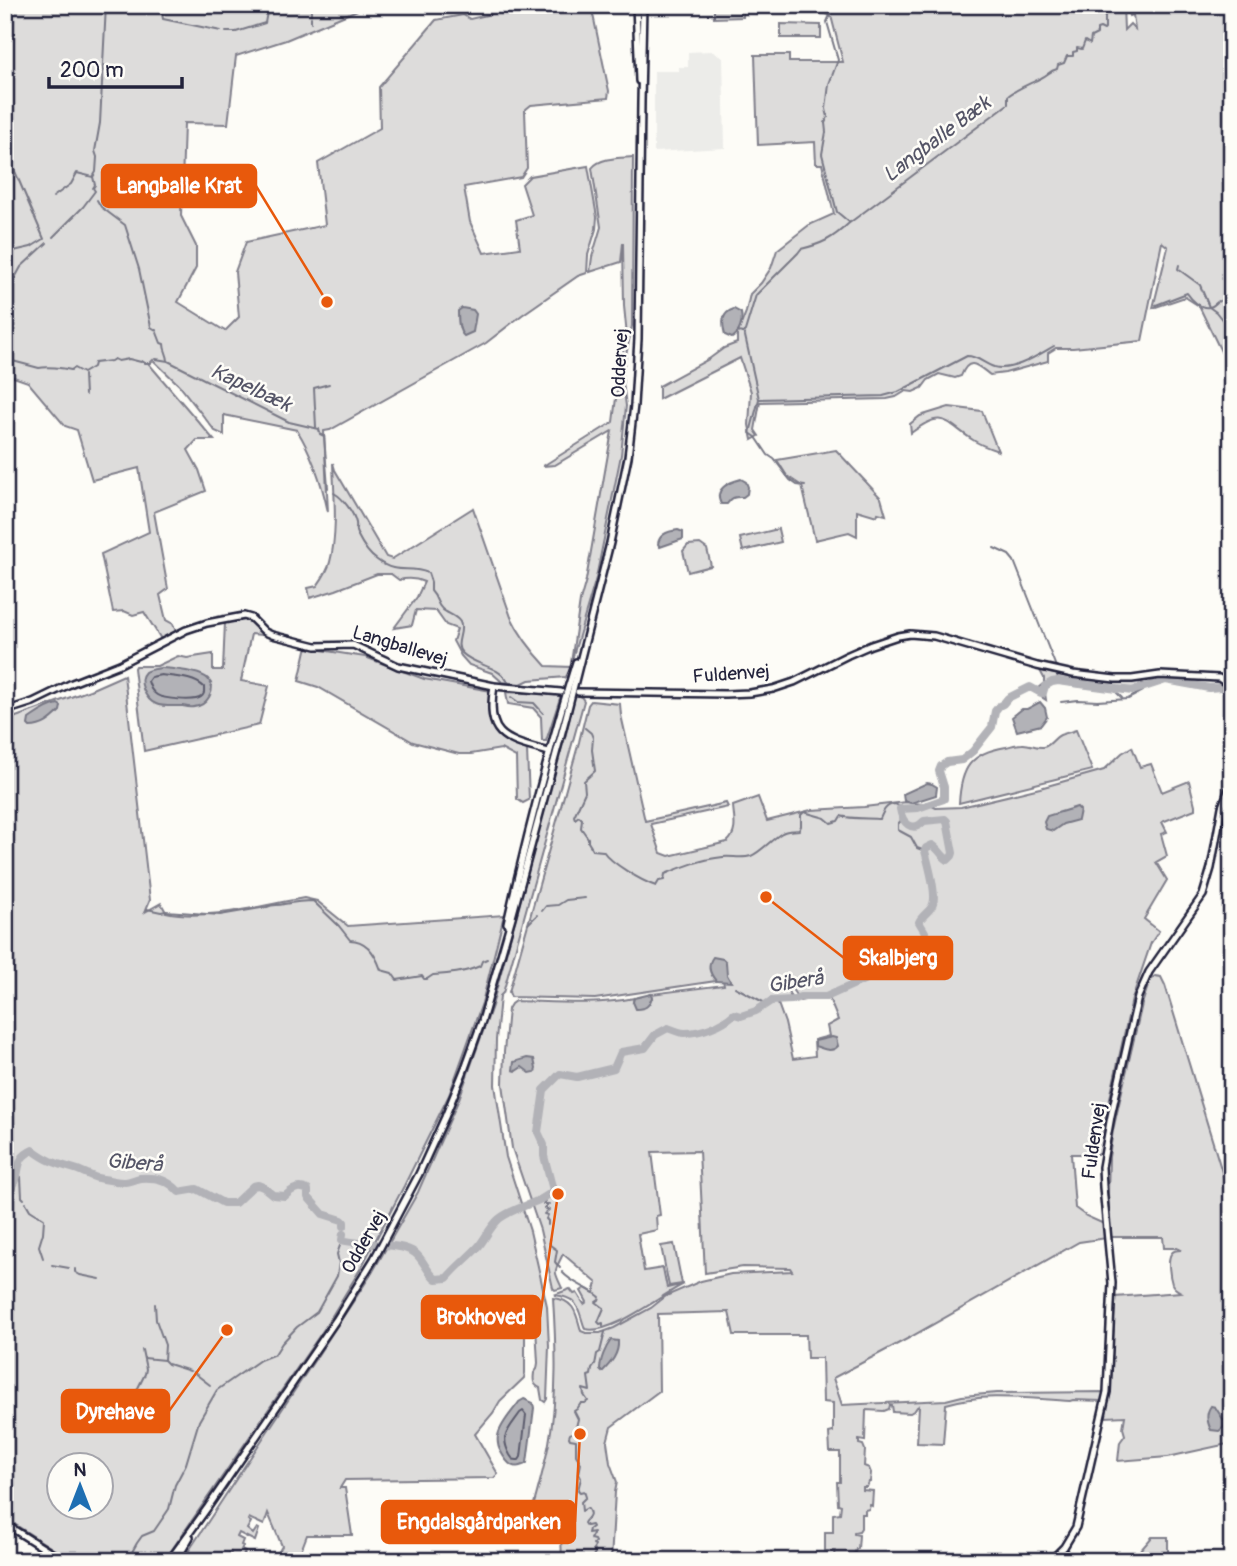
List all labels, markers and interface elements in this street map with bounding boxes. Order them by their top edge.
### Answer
scale bar [49,46,182,90]
text: 200 m [60,57,124,84]
water label: Langballe Bæk [878,88,998,188]
callout: Langballe Krat [102,165,256,207]
text: Langballe Krat [116,173,243,200]
street label: Oddervej [606,328,634,398]
water label: Kapelbæk [206,358,298,419]
street label: Langballevej [350,620,450,672]
street label: Fuldenvej [692,659,770,689]
callout: Skalbjerg [844,937,952,979]
text: Skalbjerg [858,945,938,972]
water label: Giberå [766,964,826,1000]
street label: Fuldenvej [1077,1101,1111,1181]
water label: Giberå [106,1148,164,1178]
street label: Oddervej [336,1206,392,1278]
callout: Brokhoved [422,1296,540,1338]
text: Brokhoved [436,1304,526,1331]
callout: Dyrehave [62,1390,169,1432]
text: Dyrehave [76,1399,155,1426]
north arrow [46,1450,116,1520]
text: N [74,1458,87,1482]
callout: Engdalsgårdparken [382,1501,575,1543]
text: Engdalsgårdparken [397,1509,561,1536]

